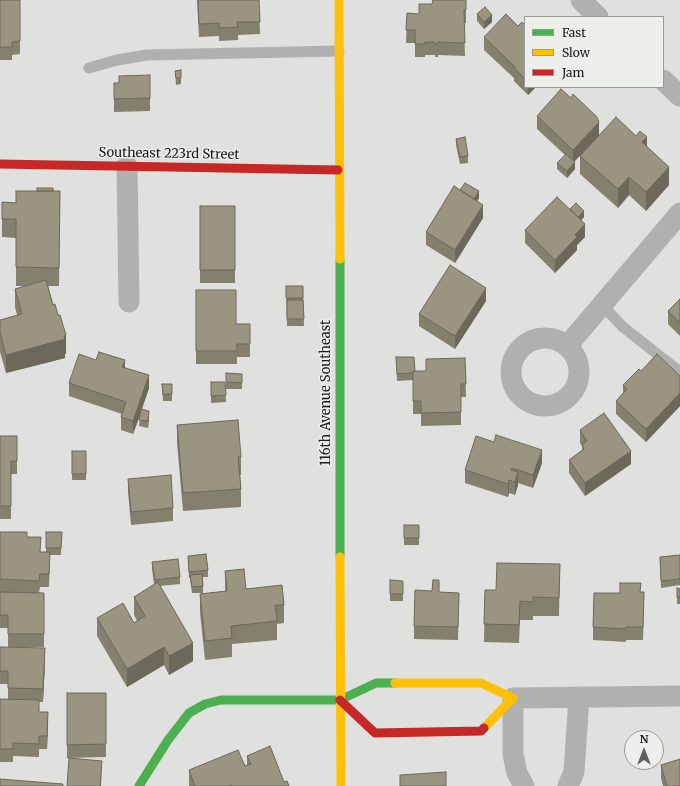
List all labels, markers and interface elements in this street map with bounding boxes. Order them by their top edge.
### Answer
legend [524,16,664,88]
text: Fast [562,25,586,40]
text: Slow [562,45,590,60]
text: Jam [562,65,584,80]
street label: Southeast 223rd Street [98,145,240,163]
street label: 116th Avenue Southeast [318,320,334,466]
north arrow [624,730,664,770]
text: N [640,732,648,746]

